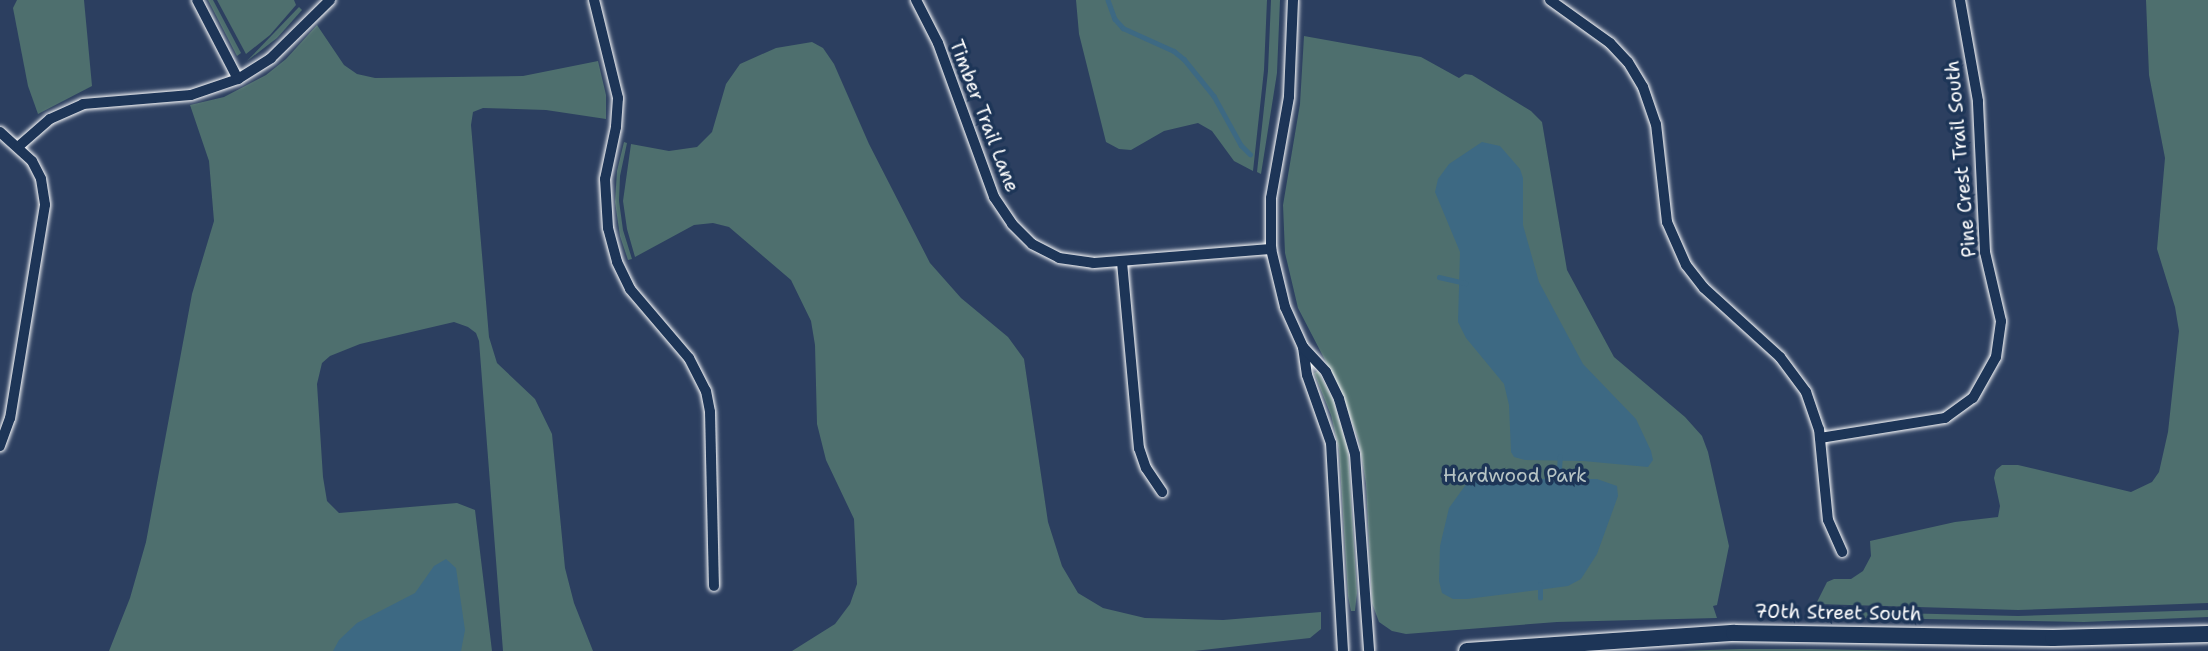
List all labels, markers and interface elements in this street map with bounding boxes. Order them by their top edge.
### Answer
street label: Timber Trail Lane [944,37,1024,195]
street label: Pine Crest Trail South [1941,60,1981,258]
park label: Hardwood Park [1443,465,1587,487]
street label: 70th Street South [1754,600,1922,626]

